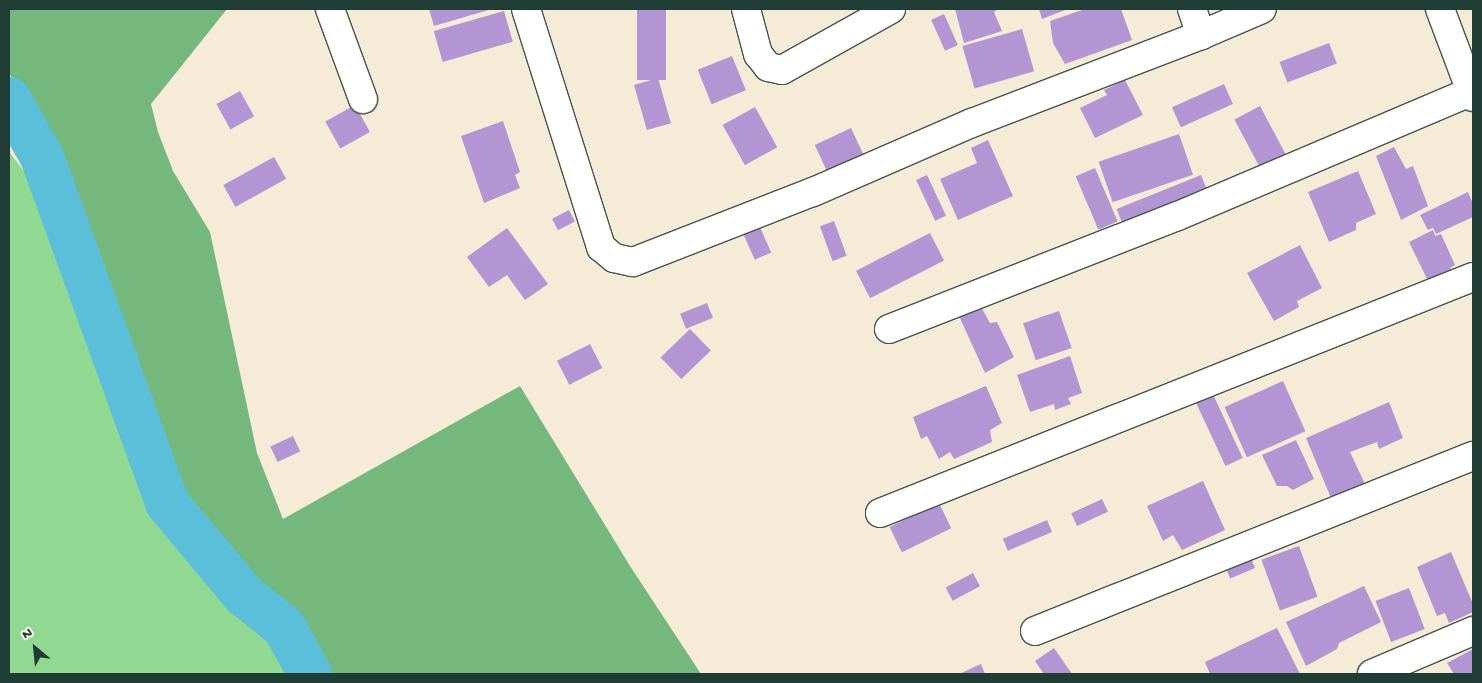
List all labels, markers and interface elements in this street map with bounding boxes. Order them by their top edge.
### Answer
north arrow [10,623,60,673]
text: N [20,625,36,644]

